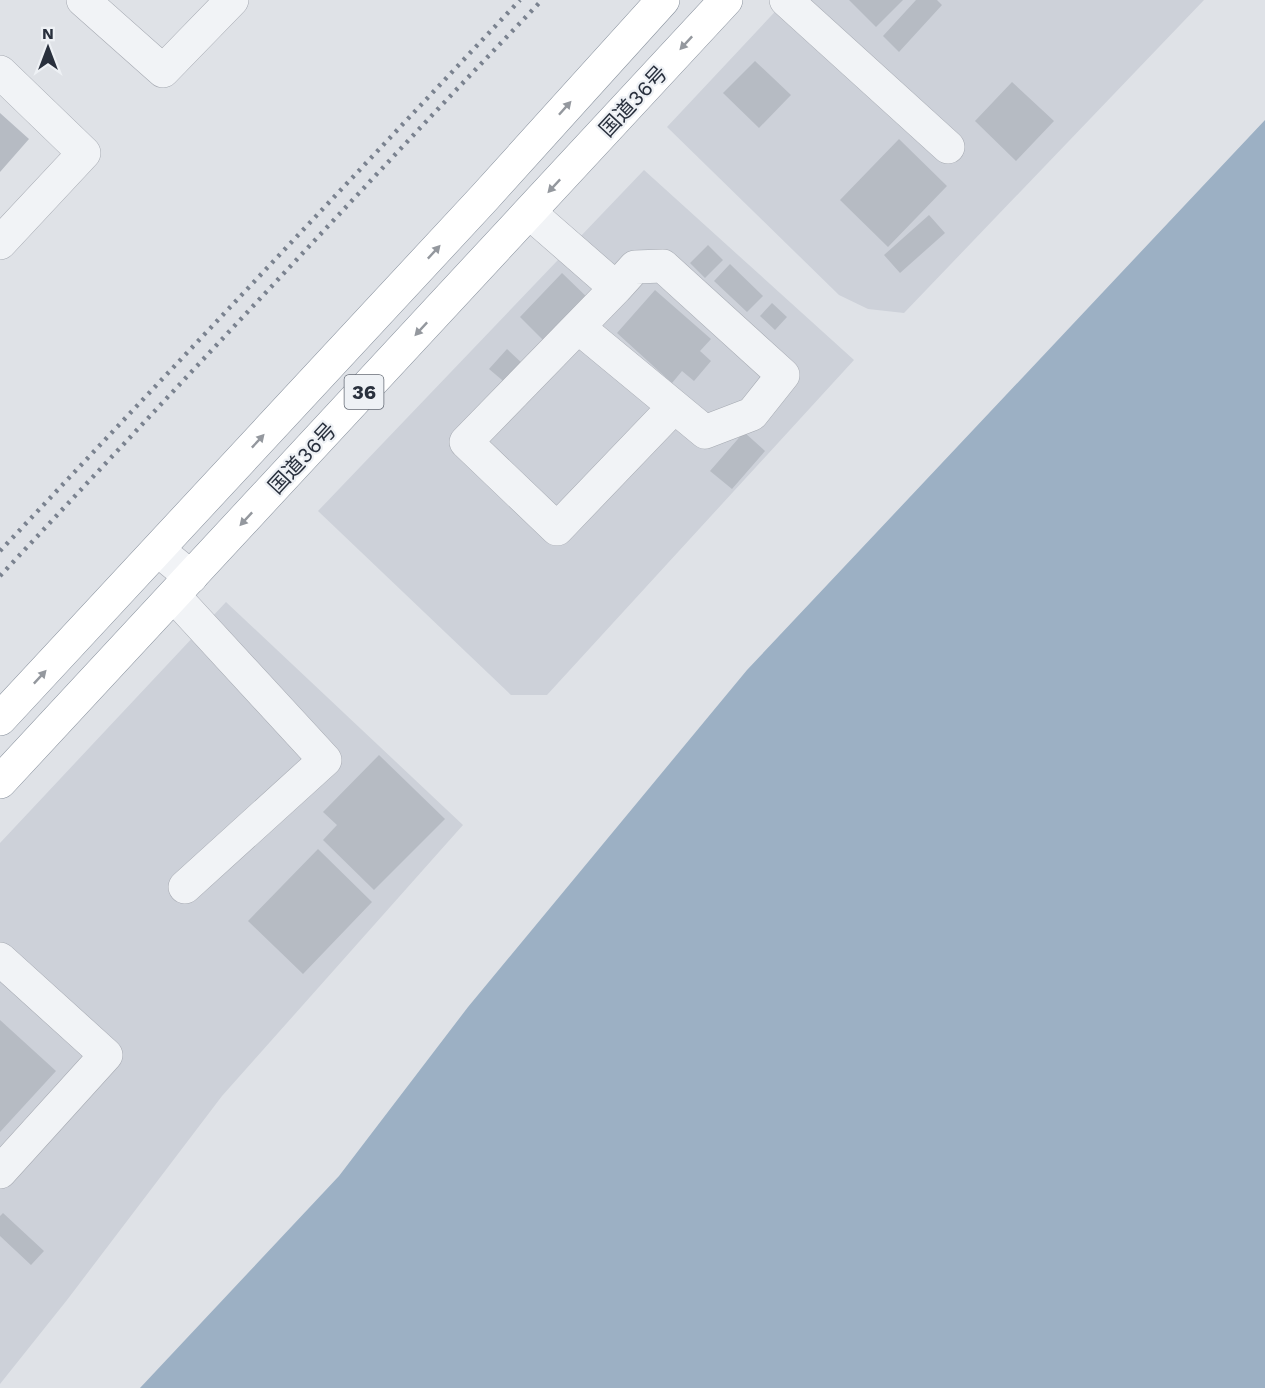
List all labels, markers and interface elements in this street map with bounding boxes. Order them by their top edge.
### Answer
north arrow [18,18,78,78]
text: N [42,24,54,43]
one-way arrow [680,35,693,50]
street label: 国道36号 [594,60,672,142]
one-way arrow [558,101,571,116]
one-way arrow [547,179,561,194]
one-way arrow [427,245,440,260]
one-way arrow [415,322,429,336]
road number: 36 [344,375,384,409]
street label: 国道36号 [263,417,341,499]
one-way arrow [251,435,265,449]
one-way arrow [239,511,253,526]
one-way arrow [33,669,47,684]

